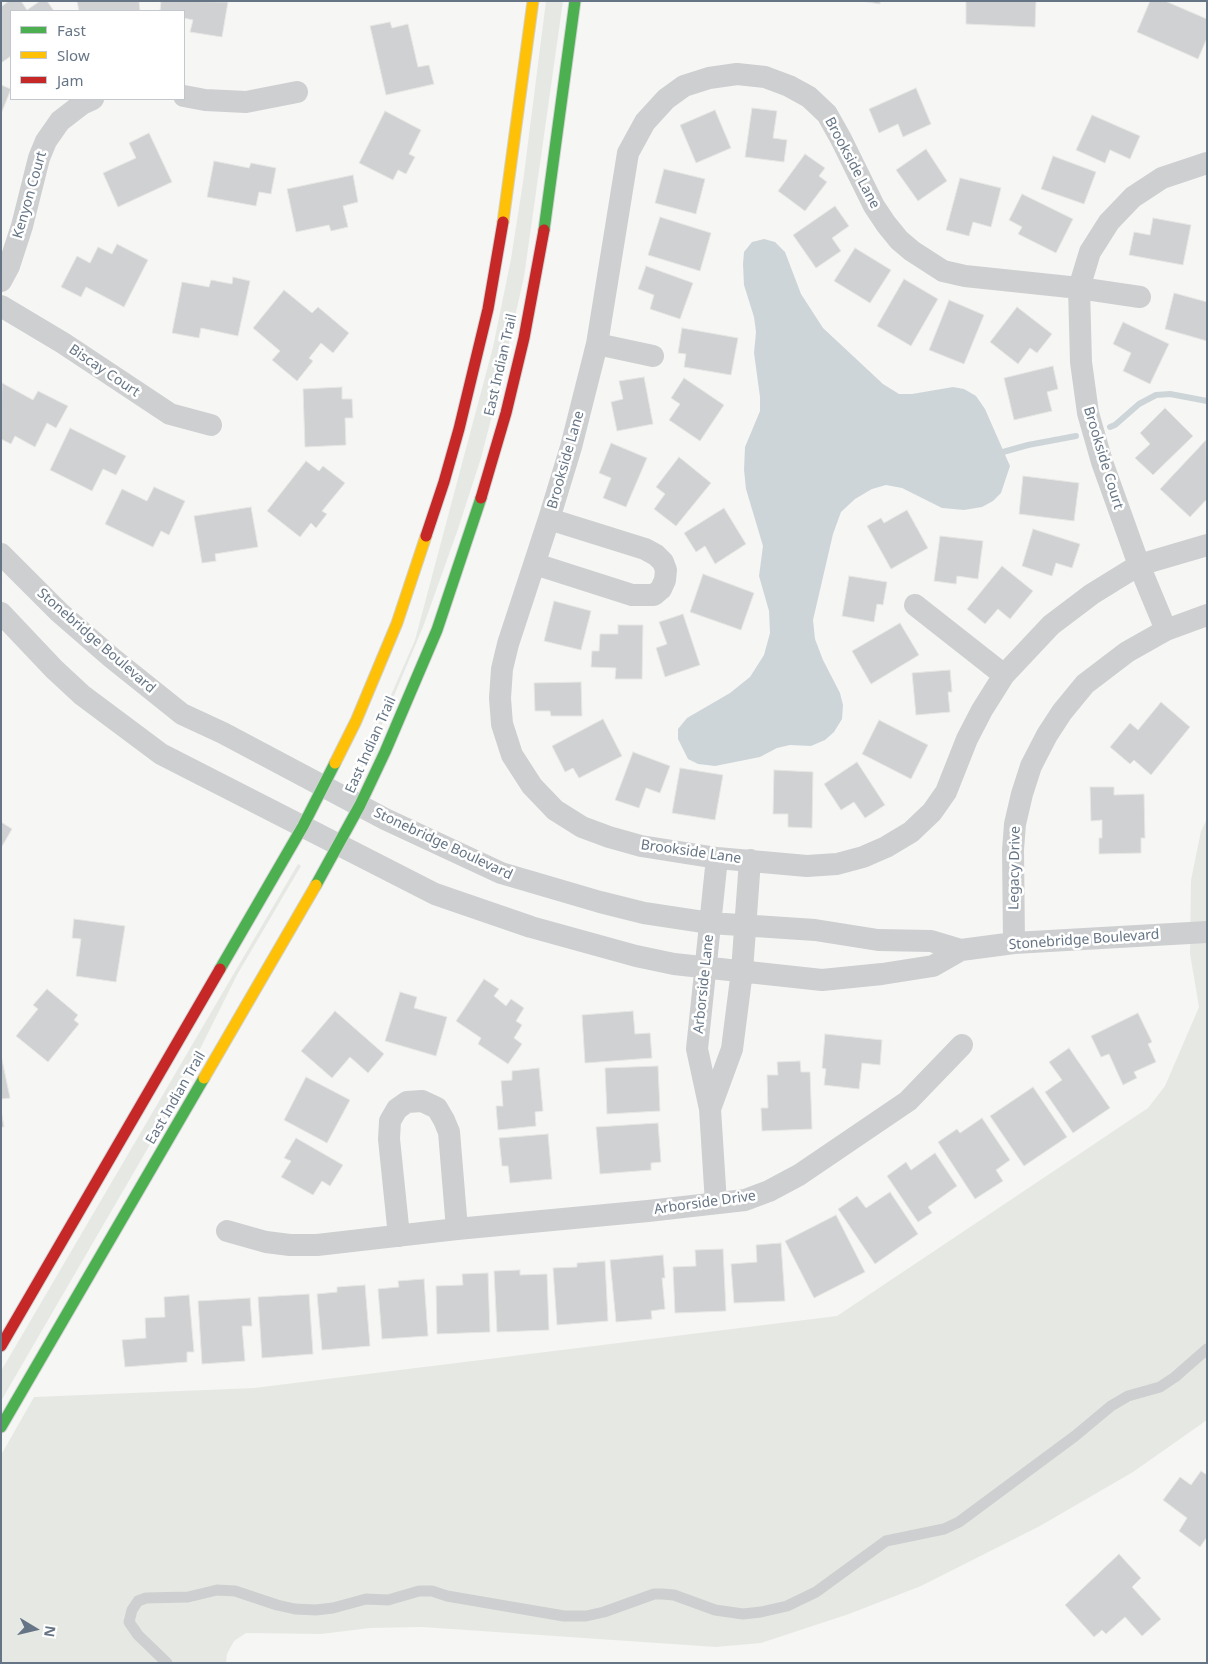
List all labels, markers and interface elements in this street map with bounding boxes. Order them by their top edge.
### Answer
legend [10,10,185,100]
text: Fast [57,20,86,40]
text: Slow [57,45,90,65]
text: Jam [57,70,84,90]
street label: Brookside Lane [821,114,883,212]
street label: Kenyon Court [10,149,50,241]
street label: East Indian Trail [481,312,521,418]
street label: Biscay Court [65,341,143,401]
street label: Brookside Court [1079,405,1127,511]
street label: Brookside Lane [544,409,588,511]
street label: Stonebridge Boulevard [33,585,159,697]
street label: East Indian Trail [342,694,400,796]
street label: Stonebridge Boulevard [371,804,515,884]
street label: Legacy Drive [1006,826,1024,910]
street label: Brookside Lane [640,837,742,867]
street label: Stonebridge Boulevard [1008,926,1160,954]
street label: Arborside Lane [690,933,718,1035]
street label: East Indian Trail [143,1049,209,1147]
street label: Arborside Drive [653,1188,757,1218]
north arrow [10,1604,60,1654]
text: N [40,1624,61,1639]

